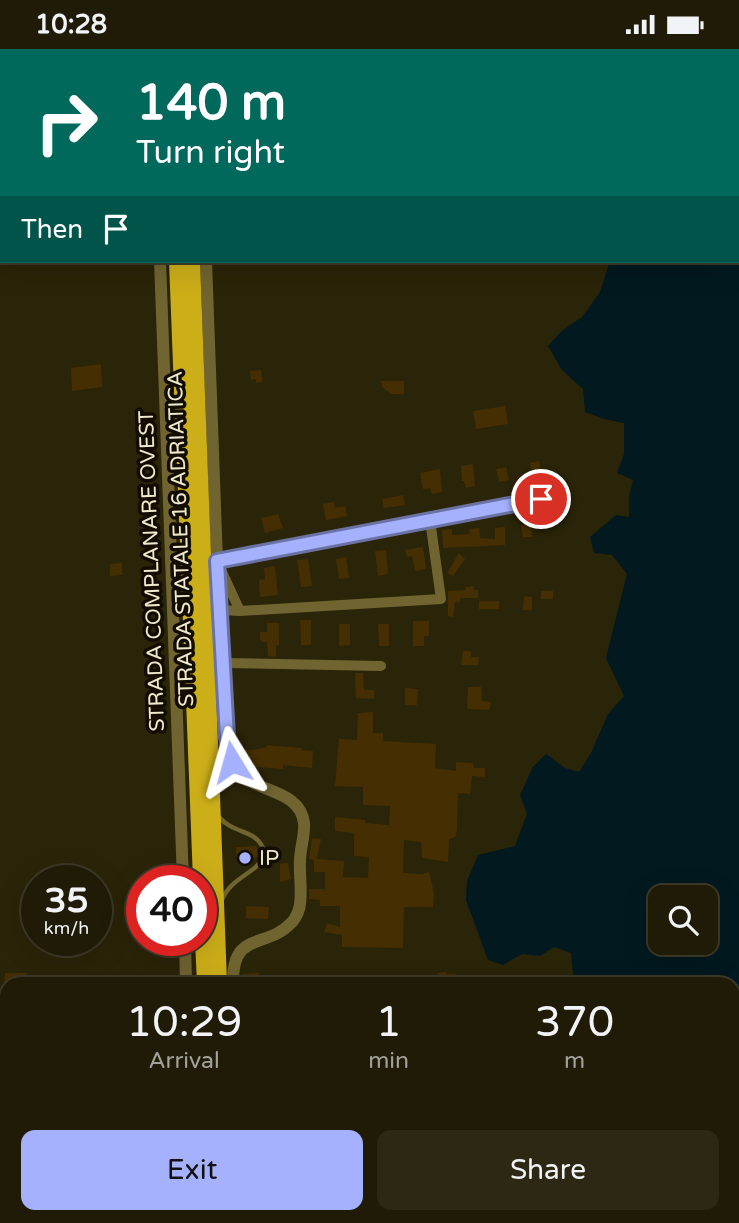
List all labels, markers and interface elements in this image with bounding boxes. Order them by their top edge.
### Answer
text: 10:28 [35,9,107,40]
text: 140 m [136,74,286,133]
icon: right [21,77,112,168]
text: Turn right [136,134,285,172]
icon: arrive [97,210,135,248]
text: Then [21,214,83,245]
street label: STRADA STATALE 16 ADRIATICA [163,371,199,707]
street label: STRADA COMPLANARE OVEST [134,410,170,732]
pin [511,469,571,529]
icon: arrive [522,480,560,518]
position arrow [195,725,269,799]
place label: IP [259,846,279,871]
marker: IP [237,850,253,866]
speed limit sign: 40 [126,865,217,956]
text: 35 [45,880,88,922]
map controls [648,885,718,955]
button: search [648,885,718,955]
text: km/h [44,917,89,939]
text: 10:29 [126,997,242,1048]
text: 1 [375,997,402,1048]
text: 370 [535,997,614,1048]
text: Arrival [149,1047,220,1075]
text: min [368,1047,409,1075]
text: m [564,1047,585,1075]
button: Exit [21,1130,363,1210]
button: Share [377,1130,719,1210]

